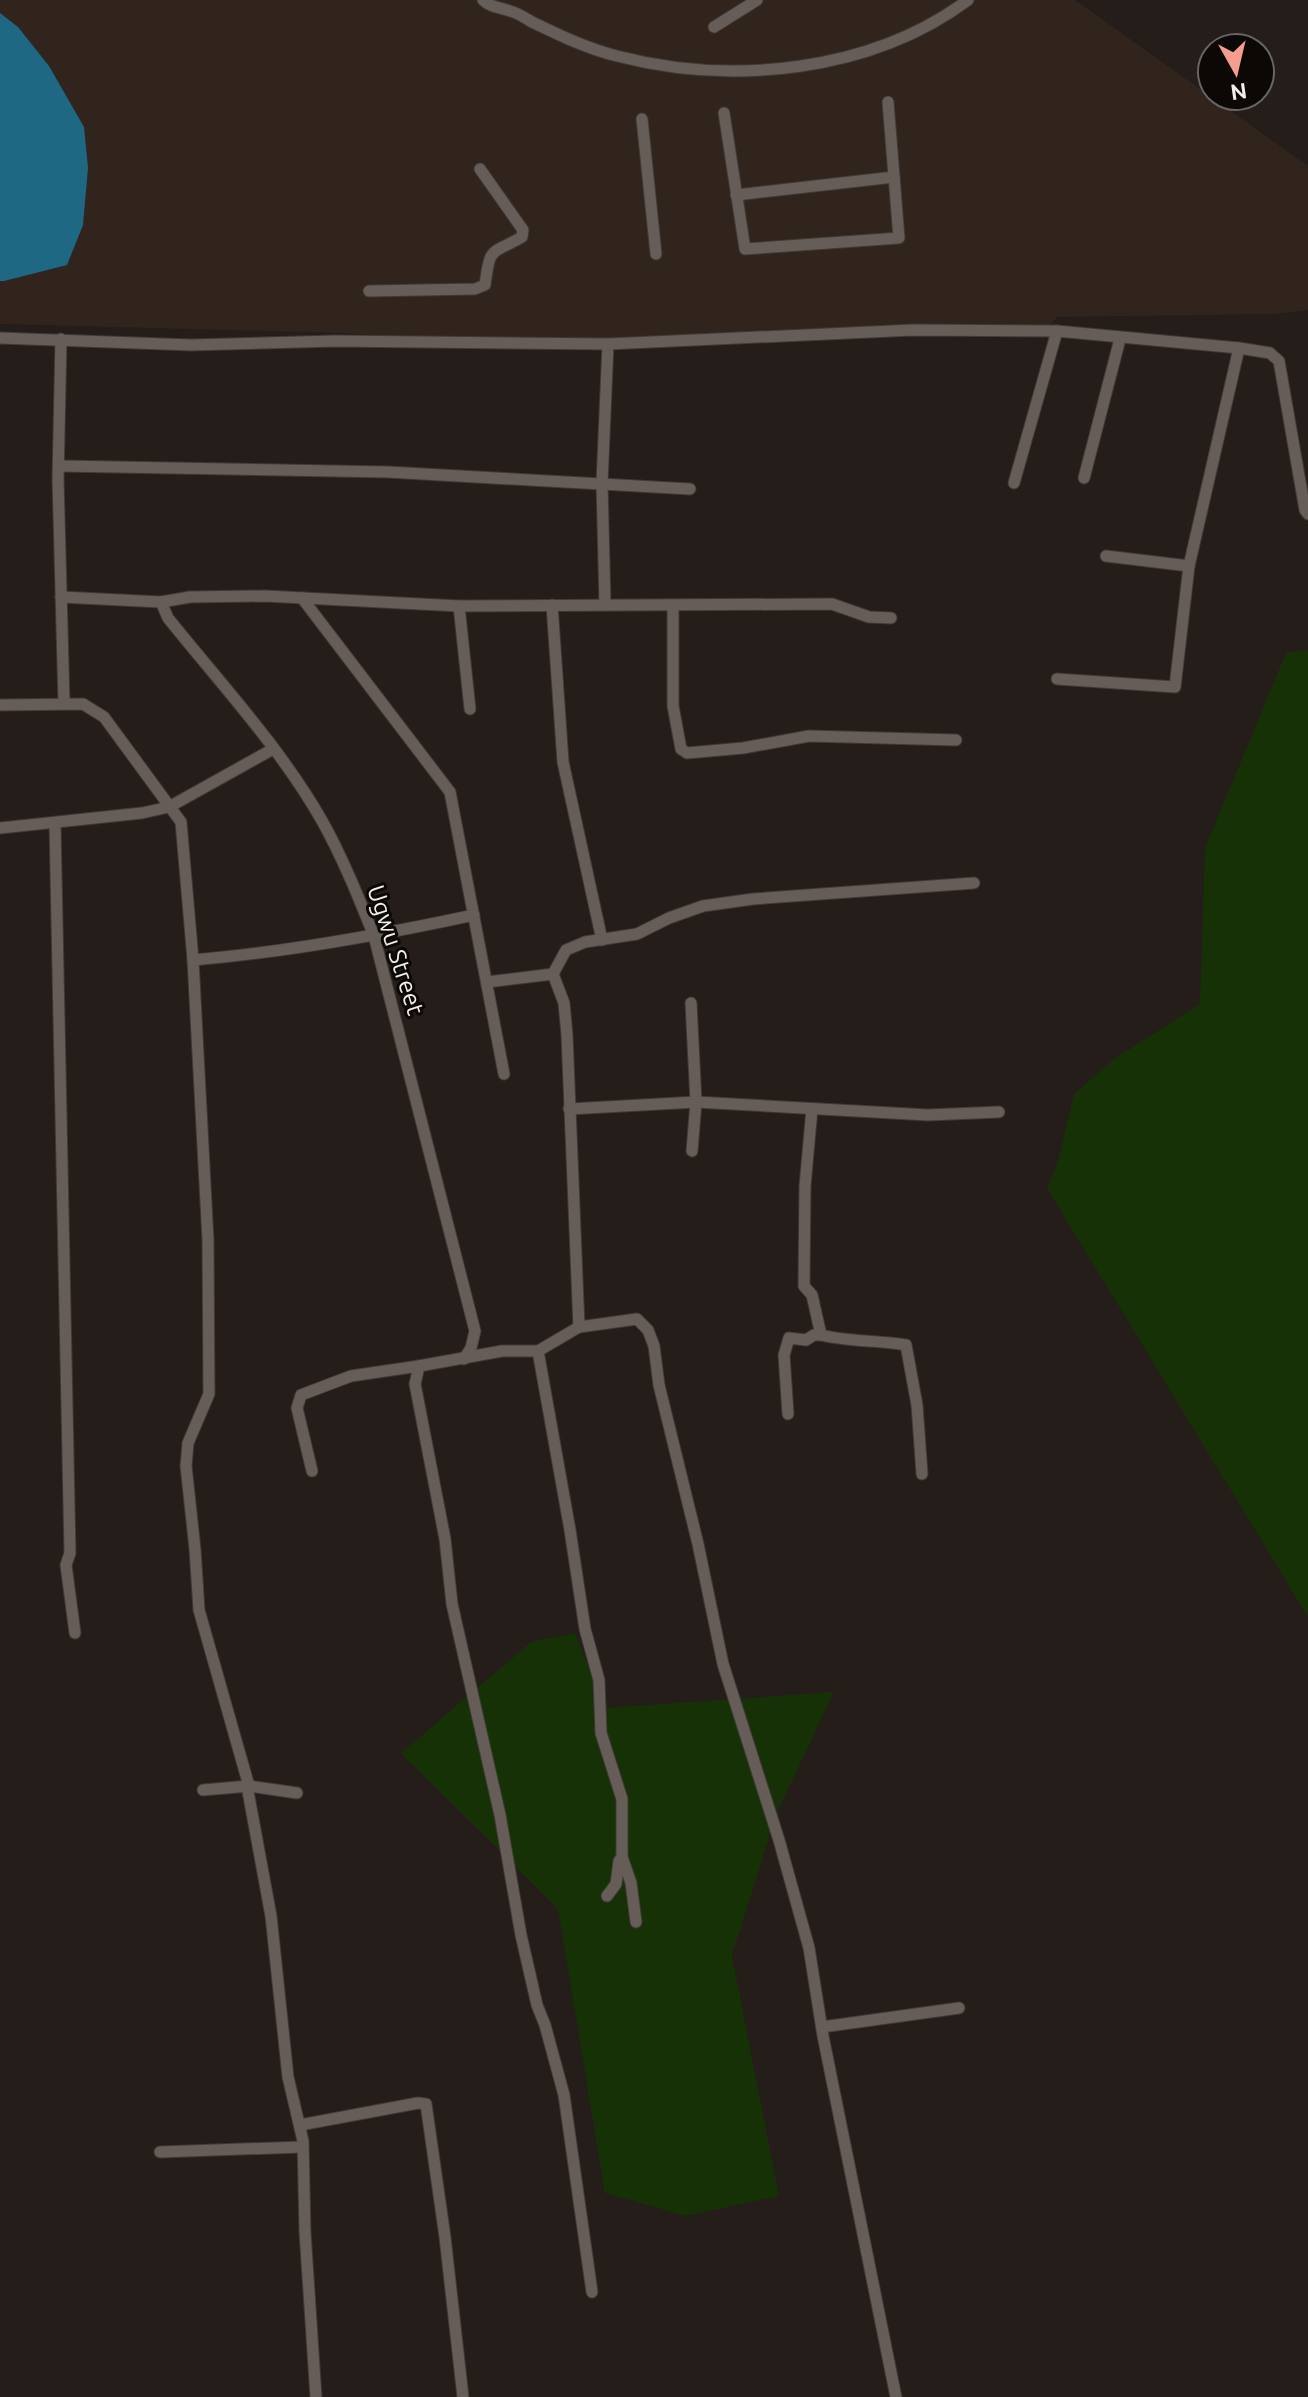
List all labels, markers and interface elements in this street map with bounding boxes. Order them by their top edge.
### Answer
north arrow [1196,32,1276,112]
text: N [1229,79,1249,106]
street label: Ugwu Street [362,882,430,1019]

